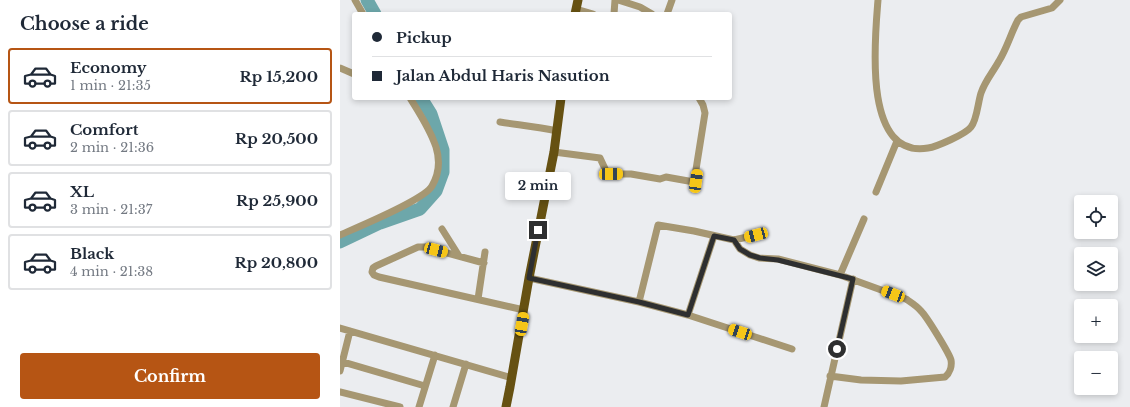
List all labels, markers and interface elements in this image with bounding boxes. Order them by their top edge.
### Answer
text: Choose a ride [20,13,149,35]
text: Pickup [396,28,452,47]
icon: car [22,58,58,94]
text: Economy [70,58,147,77]
text: Jalan Abdul Haris Nasution [396,66,610,85]
text: Rp 15,200 [240,67,318,86]
text: 1 min · 21:35 [70,77,151,94]
icon: car [22,120,58,156]
text: Comfort [70,120,138,139]
text: Rp 20,500 [235,129,318,148]
text: 2 min · 21:36 [70,139,154,156]
car [599,168,623,180]
car [688,168,704,194]
callout: 2 min [505,172,571,200]
text: 2 min [518,177,558,194]
icon: car [22,182,58,218]
text: XL [70,182,94,201]
text: Rp 25,900 [236,191,318,210]
map controls [1074,195,1118,395]
button: locate [1074,195,1118,239]
text: 3 min · 21:37 [70,201,152,218]
route end [529,221,547,239]
car [743,226,769,244]
car [423,241,449,259]
icon: car [22,244,58,280]
text: Black [70,244,114,263]
button: layers [1074,247,1118,291]
text: Rp 20,800 [234,253,318,272]
text: 4 min · 21:38 [70,263,153,280]
car [880,284,906,304]
button: + [1074,299,1118,343]
car [514,311,530,337]
car [727,323,753,341]
route start [828,340,846,358]
button: − [1074,351,1118,395]
button: Confirm [20,353,320,399]

